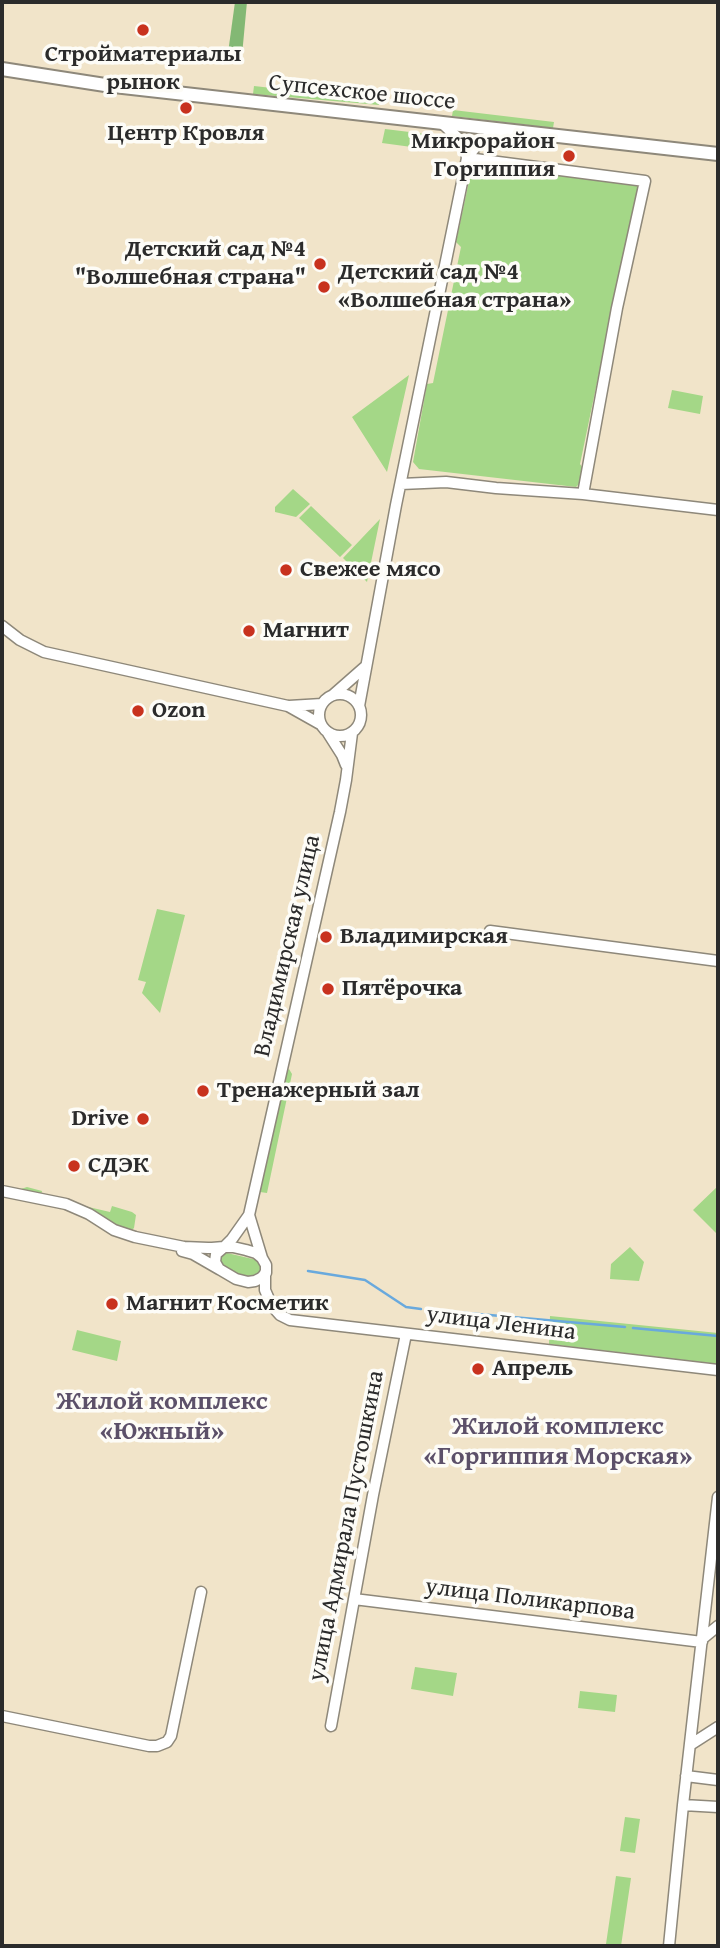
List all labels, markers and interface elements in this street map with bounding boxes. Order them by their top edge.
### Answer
marker: Стройматериалы рынок [135,22,151,38]
place label: Стройматериалы рынок [45,41,241,97]
street label: Супсехское шоссе [267,69,457,117]
marker: Центр Кровля [178,100,194,116]
place label: Центр Кровля [108,120,264,148]
place label: Микрорайон Горгиппия [411,128,555,184]
marker: Микрорайон Горгиппия [561,148,577,164]
place label: Детский сад №4 "Волшебная страна" [75,236,306,292]
marker: Детский сад №4 "Волшебная страна" [312,256,328,272]
place label: Детский сад №4 «Волшебная страна» [338,259,571,315]
marker: Детский сад №4 «Волшебная страна» [316,279,332,295]
place label: Свежее мясо [300,556,441,584]
marker: Свежее мясо [278,562,294,578]
place label: Магнит [263,617,349,645]
marker: Магнит [241,623,257,639]
place label: Ozon [152,697,205,725]
marker: Ozon [130,703,146,719]
street label: Владимирская улица [248,832,328,1060]
place label: Владимирская [340,923,508,951]
marker: Владимирская [318,929,334,945]
place label: Пятёрочка [342,975,462,1003]
marker: Пятёрочка [320,981,336,997]
place label: Тренажерный зал [217,1077,420,1105]
marker: Тренажерный зал [195,1083,211,1099]
place label: Drive [71,1105,129,1133]
marker: Drive [135,1111,151,1127]
place label: СДЭК [88,1152,149,1180]
marker: СДЭК [66,1158,82,1174]
place label: Магнит Косметик [126,1290,329,1318]
marker: Магнит Косметик [104,1296,120,1312]
street label: улица Ленина [425,1301,577,1347]
place label: Апрель [492,1355,573,1383]
marker: Апрель [470,1361,486,1377]
street label: улица Адмирала Пустошкина [303,1368,391,1684]
district label: Жилой комплекс «Южный» [56,1386,268,1448]
district label: Жилой комплекс «Горгиппия Морская» [424,1411,692,1472]
street label: улица Поликарпова [423,1573,637,1627]

